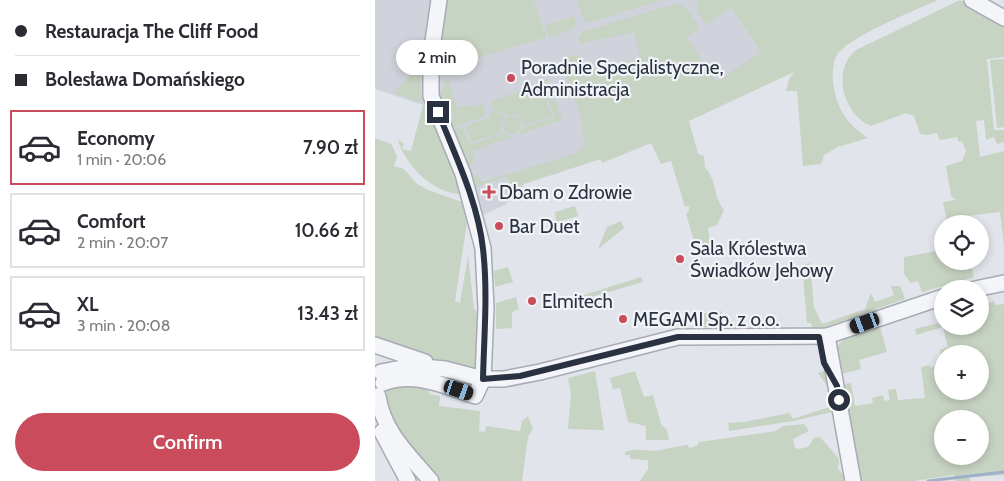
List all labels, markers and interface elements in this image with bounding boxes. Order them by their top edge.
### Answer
text: Restauracja The Cliff Food [45,20,258,43]
callout: 2 min [397,39,479,74]
text: 2 min [418,48,456,67]
place label: Poradnie Specjalistyczne, Administracja [521,56,724,101]
text: Bolesława Domańskiego [45,68,245,91]
marker: Poradnie Specjalistyczne, Administracja [505,72,517,84]
route end [427,101,449,123]
icon: car [17,125,62,170]
text: Economy [77,127,155,150]
text: 7.90 zł [303,136,358,159]
text: 1 min · 20:06 [77,150,166,169]
place label: Dbam o Zdrowie [499,181,632,204]
marker: Dbam o Zdrowie [483,186,495,198]
icon: car [17,208,62,253]
text: Comfort [77,210,146,233]
place label: Bar Duet [509,215,580,238]
map controls [934,215,989,465]
button: locate [934,215,989,270]
text: 10.66 zł [295,219,358,242]
marker: Bar Duet [493,220,505,232]
text: 2 min · 20:07 [77,233,168,252]
place label: Sala Królestwa Świadków Jehowy [690,237,834,282]
marker: Sala Królestwa Świadków Jehowy [674,253,686,265]
button: layers [934,280,989,335]
place label: Elmitech [542,290,613,313]
icon: car [17,291,62,336]
text: XL [77,293,98,316]
marker: Elmitech [526,295,538,307]
text: 13.43 zł [297,302,358,325]
place label: MEGAMI Sp. z o.o. [633,308,779,331]
car [848,311,881,335]
marker: MEGAMI Sp. z o.o. [617,313,629,325]
text: 3 min · 20:08 [77,316,170,335]
button: + [934,345,989,400]
car [442,378,475,402]
route start [828,389,850,411]
button: − [934,410,989,465]
button: Confirm [15,413,360,471]

